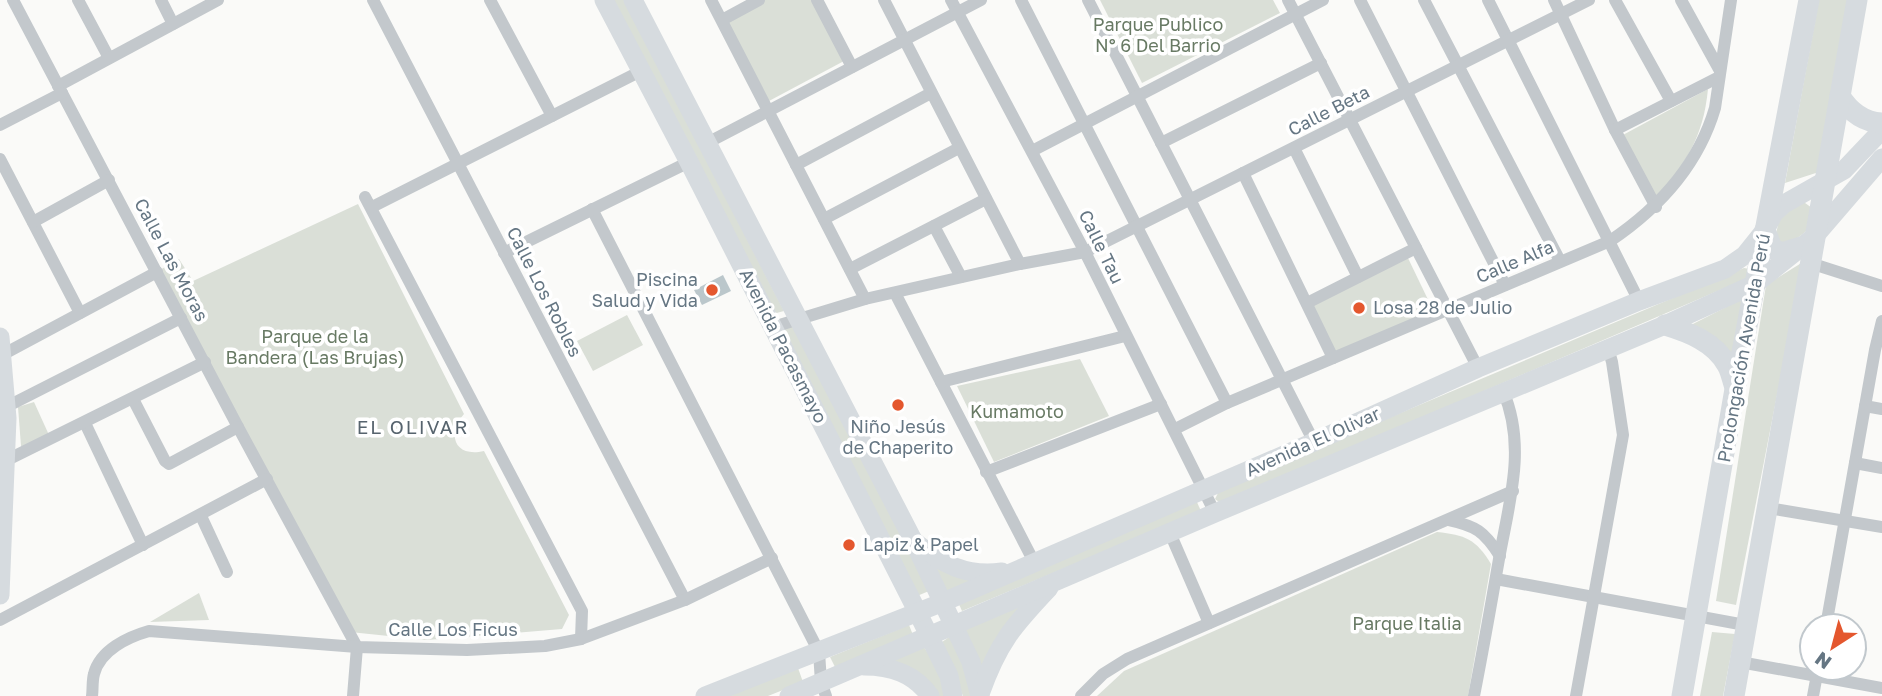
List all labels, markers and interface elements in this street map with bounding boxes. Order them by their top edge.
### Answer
park label: Parque Publico N° 6 Del Barrio [1093,13,1223,56]
street label: Calle Beta [1284,80,1373,140]
street label: Calle Las Moras [130,194,214,325]
street label: Calle Tau [1075,206,1129,287]
street label: Calle Los Robles [503,223,587,360]
street label: Prolongación Avenida Perú [1712,232,1774,464]
street label: Calle Alfa [1472,235,1557,287]
street label: Avenida Pacasmayo [735,265,832,426]
place label: Piscina Salud y Vida [591,268,698,311]
marker: Piscina Salud y Vida [704,282,720,298]
place label: Losa 28 de Julio [1373,296,1512,318]
marker: Losa 28 de Julio [1351,300,1367,316]
park label: Parque de la Bandera (Las Brujas) [225,325,405,368]
marker: Niño Jesús de Chaperito [890,397,906,413]
park label: Kumamoto [970,400,1064,422]
street label: Avenida El Olivar [1242,402,1383,481]
district label: EL OLIVAR [357,415,469,438]
place label: Niño Jesús de Chaperito [843,415,953,458]
place label: Lapiz & Papel [863,533,979,555]
marker: Lapiz & Papel [841,537,857,553]
park label: Parque Italia [1352,612,1462,634]
north arrow [1798,612,1868,682]
street label: Calle Los Ficus [388,618,518,640]
text: N [1810,648,1835,675]

